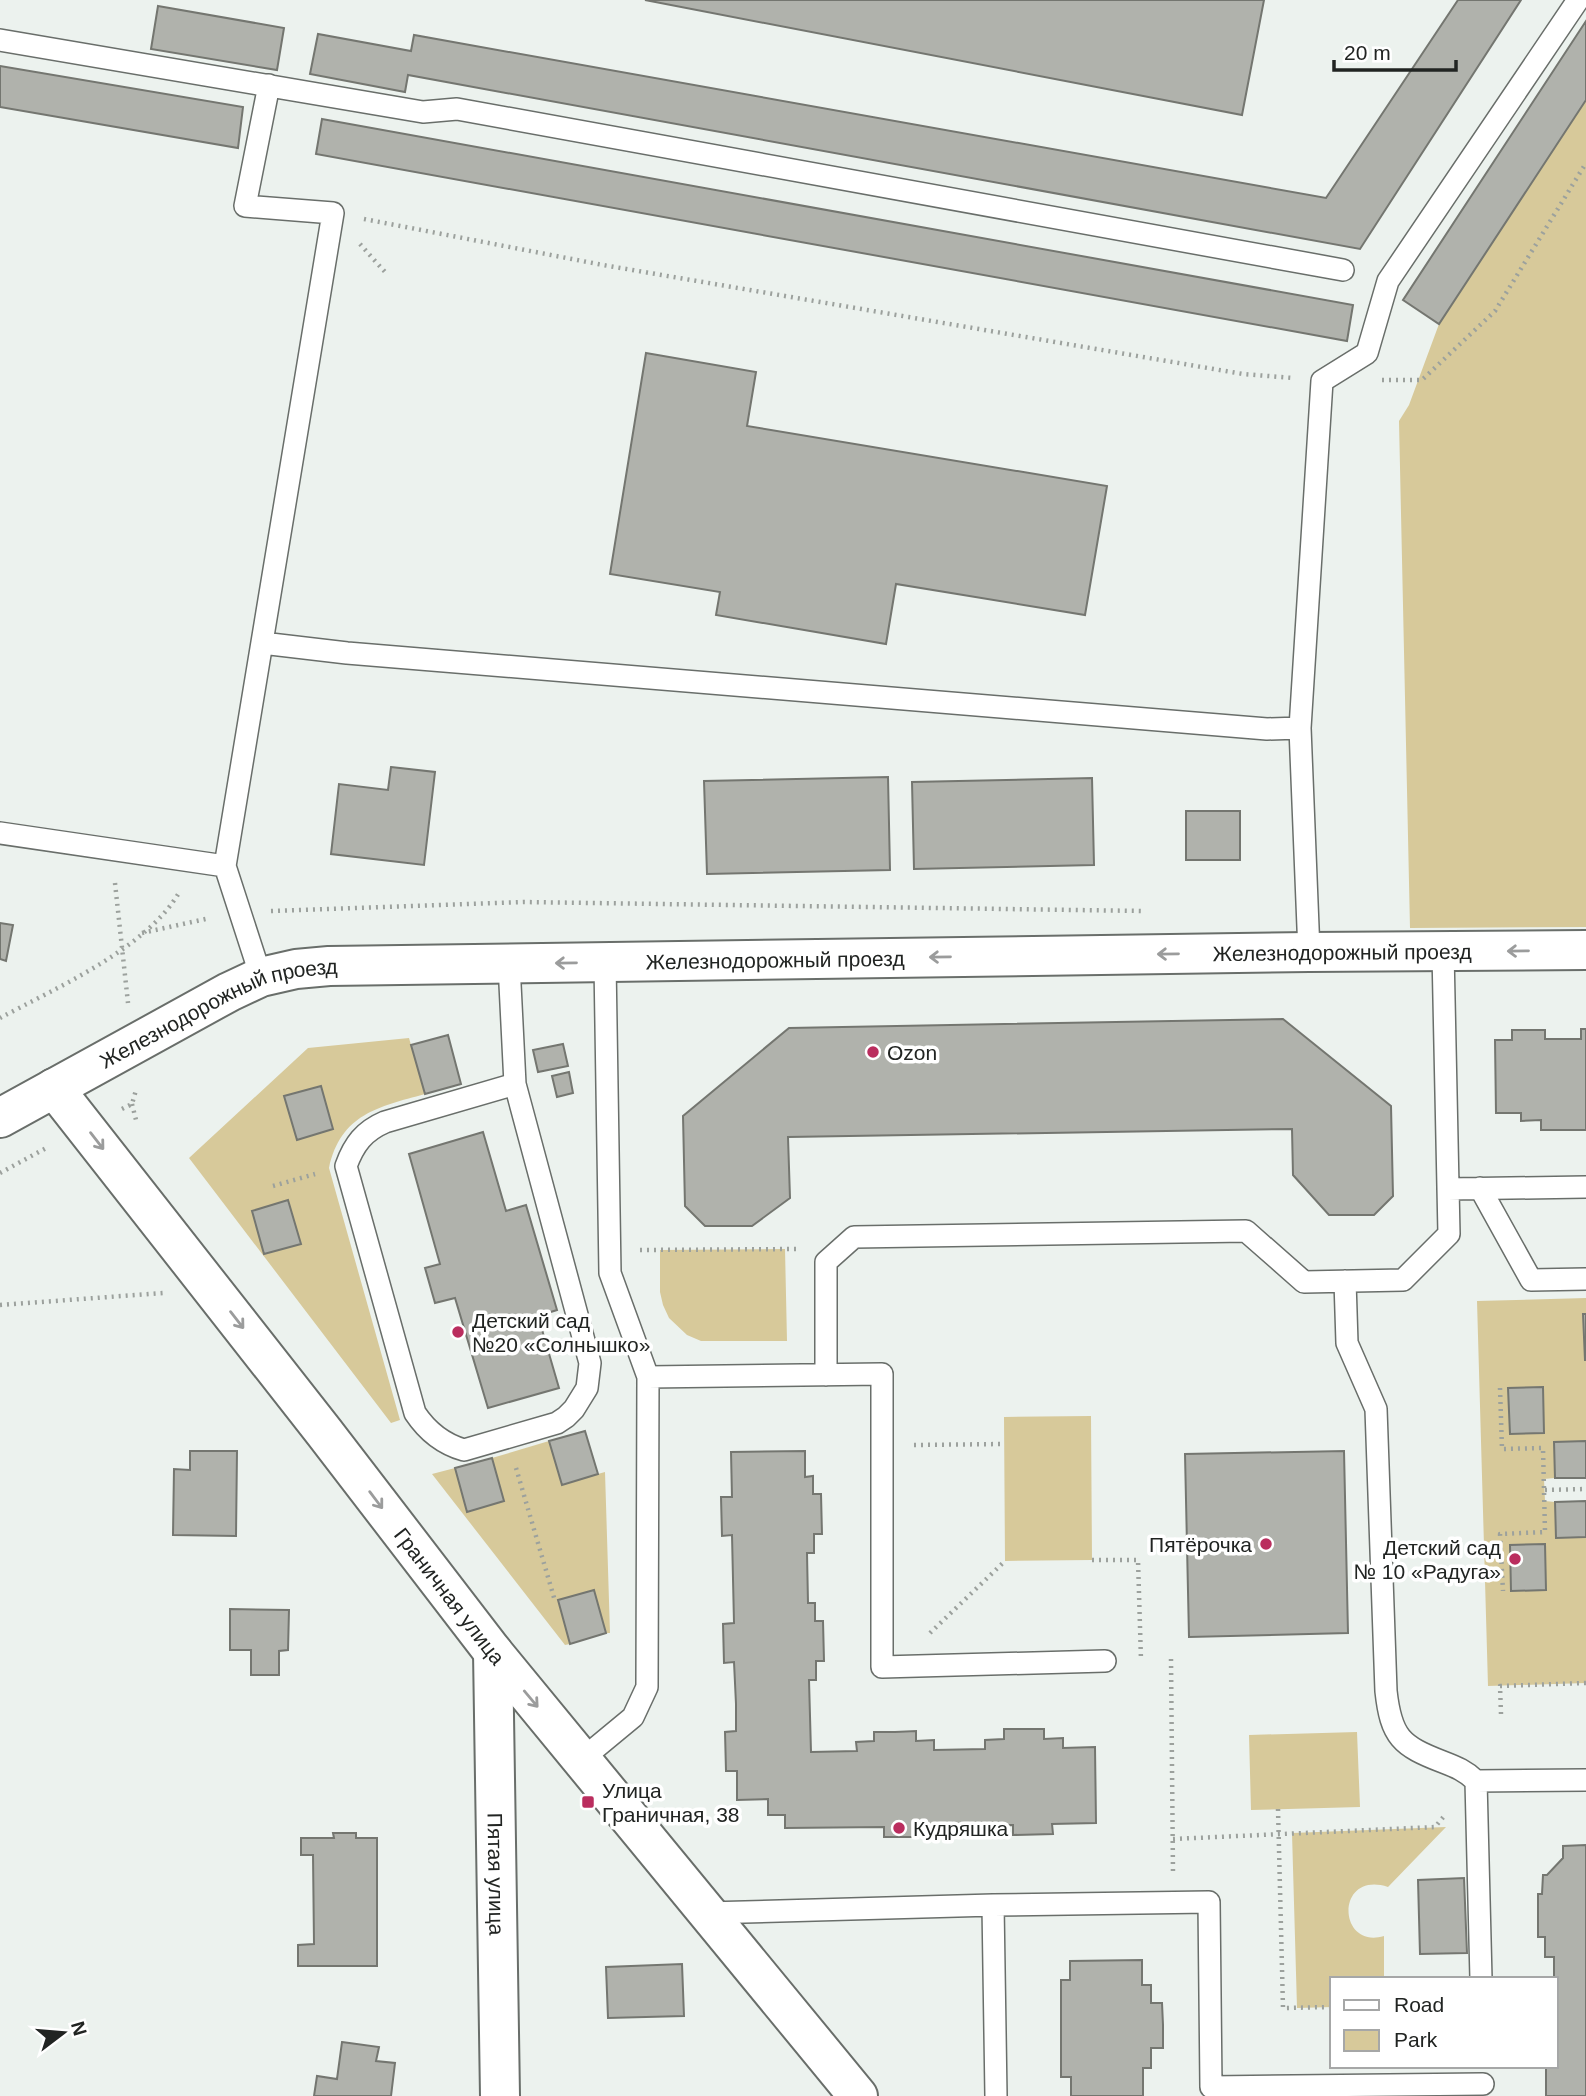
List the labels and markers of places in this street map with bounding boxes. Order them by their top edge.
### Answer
place label: Ozon [887,1041,937,1064]
marker: Ozon [865,1044,881,1060]
place label: Детский сад №20 «Солнышко» [472,1309,650,1356]
marker: Детский сад №20 «Солнышко» [450,1324,466,1340]
place label: Пятёрочка [1149,1533,1252,1556]
marker: Пятёрочка [1258,1536,1274,1552]
place label: Детский сад № 10 «Радуга» [1353,1536,1501,1583]
marker: Детский сад № 10 «Радуга» [1507,1551,1523,1567]
place label: Улица Граничная, 38 [602,1779,740,1826]
marker: Улица Граничная, 38 [580,1794,596,1810]
place label: Кудряшка [913,1817,1009,1840]
marker: Кудряшка [891,1820,907,1836]

